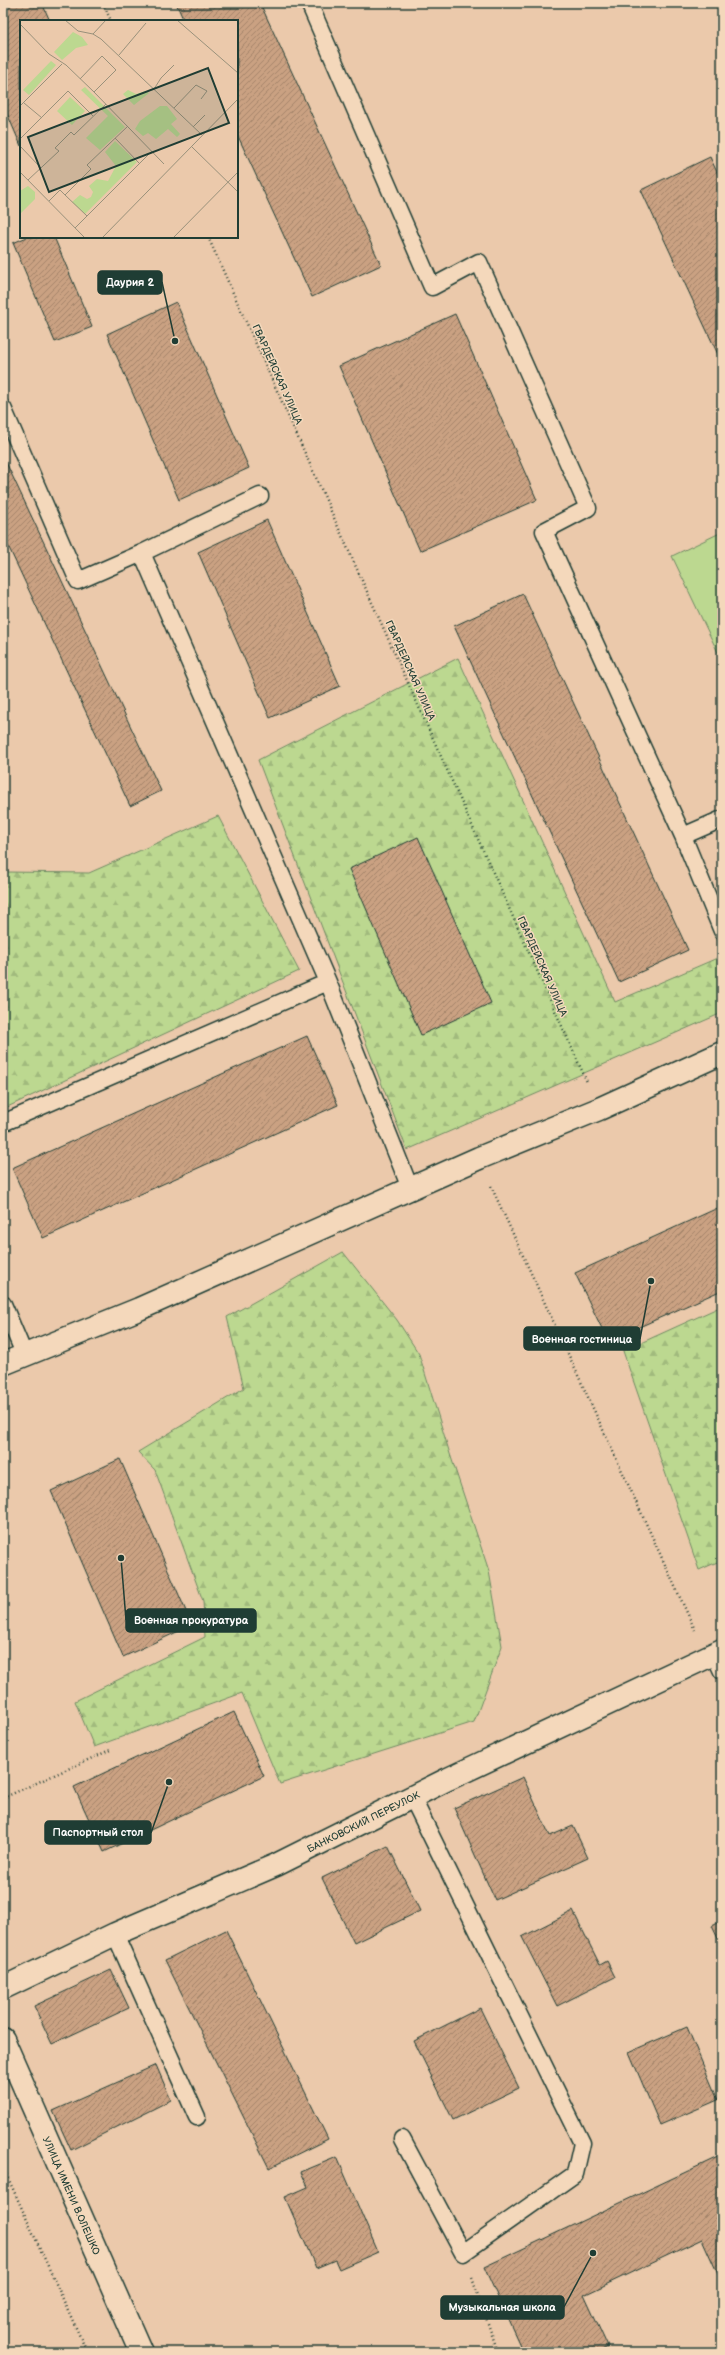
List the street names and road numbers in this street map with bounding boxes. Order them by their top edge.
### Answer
street label: ГВАРДЕЙСКАЯ УЛИЦА [250,323,305,427]
street label: ГВАРДЕЙСКАЯ УЛИЦА [383,619,438,723]
street label: ГВАРДЕЙСКАЯ УЛИЦА [515,915,570,1019]
street label: БАНКОВСКИЙ ПЕРЕУЛОК [305,1789,422,1855]
street label: УЛИЦА ИМЕНИ В.ОЛЕШКО [40,2135,102,2257]

